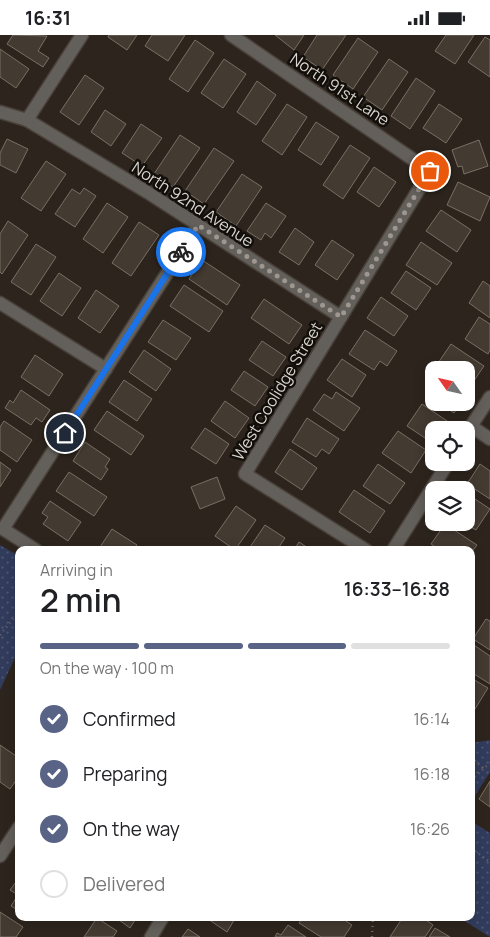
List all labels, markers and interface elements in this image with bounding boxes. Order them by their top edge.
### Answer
text: 16:31 [25,5,71,31]
street label: North 91st Lane [286,48,394,130]
pin [409,150,451,192]
street label: North 92nd Avenue [128,156,258,252]
icon: bag [416,157,444,185]
courier [156,227,206,277]
icon: bike [167,238,195,266]
street label: West Coolidge Street [227,318,327,464]
north arrow [425,361,475,411]
map controls [425,361,475,531]
pin [44,412,86,454]
icon: home [51,419,79,447]
button: locate [425,421,475,471]
button: layers [425,481,475,531]
text: Arriving in [40,559,113,581]
text: 16:33–16:38 [344,576,450,602]
text: 2 min [40,578,122,622]
text: On the way · 100 m [40,657,174,679]
icon: check [40,705,68,733]
text: Confirmed [83,706,176,732]
text: 16:14 [413,708,450,730]
icon: check [40,760,68,788]
text: Preparing [83,761,168,787]
text: 16:18 [414,763,450,785]
icon: check [40,815,68,843]
text: On the way [83,816,180,842]
text: 16:26 [410,818,450,840]
text: Delivered [83,871,165,897]

